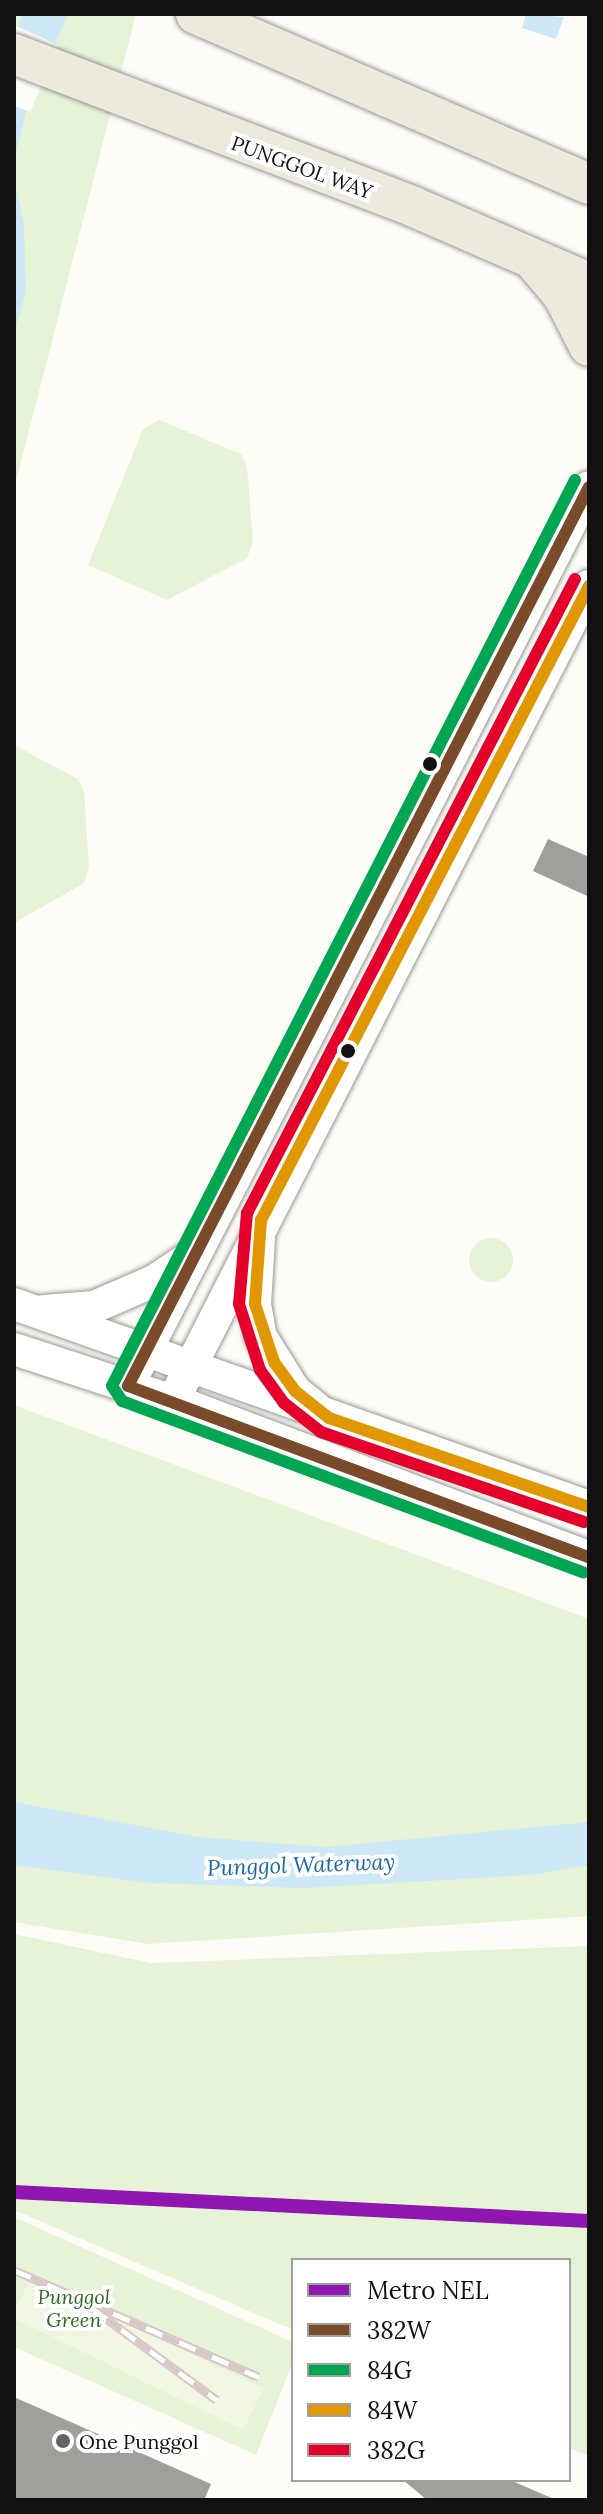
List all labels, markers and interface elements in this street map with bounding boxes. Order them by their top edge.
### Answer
street label: PUNGGOL WAY [228,130,376,204]
unlabelled marker [422,756,438,772]
unlabelled marker [340,1043,356,1059]
water label: Punggol Waterway [207,1849,395,1881]
legend [291,2258,571,2482]
text: Metro NEL [367,2275,489,2306]
park label: Punggol Green [38,2285,110,2332]
text: 382W [367,2315,431,2346]
text: 84G [367,2355,412,2386]
text: 84W [367,2395,417,2426]
place label: One Punggol [79,2429,198,2453]
marker: One Punggol [54,2432,72,2450]
text: 382G [367,2435,425,2466]

